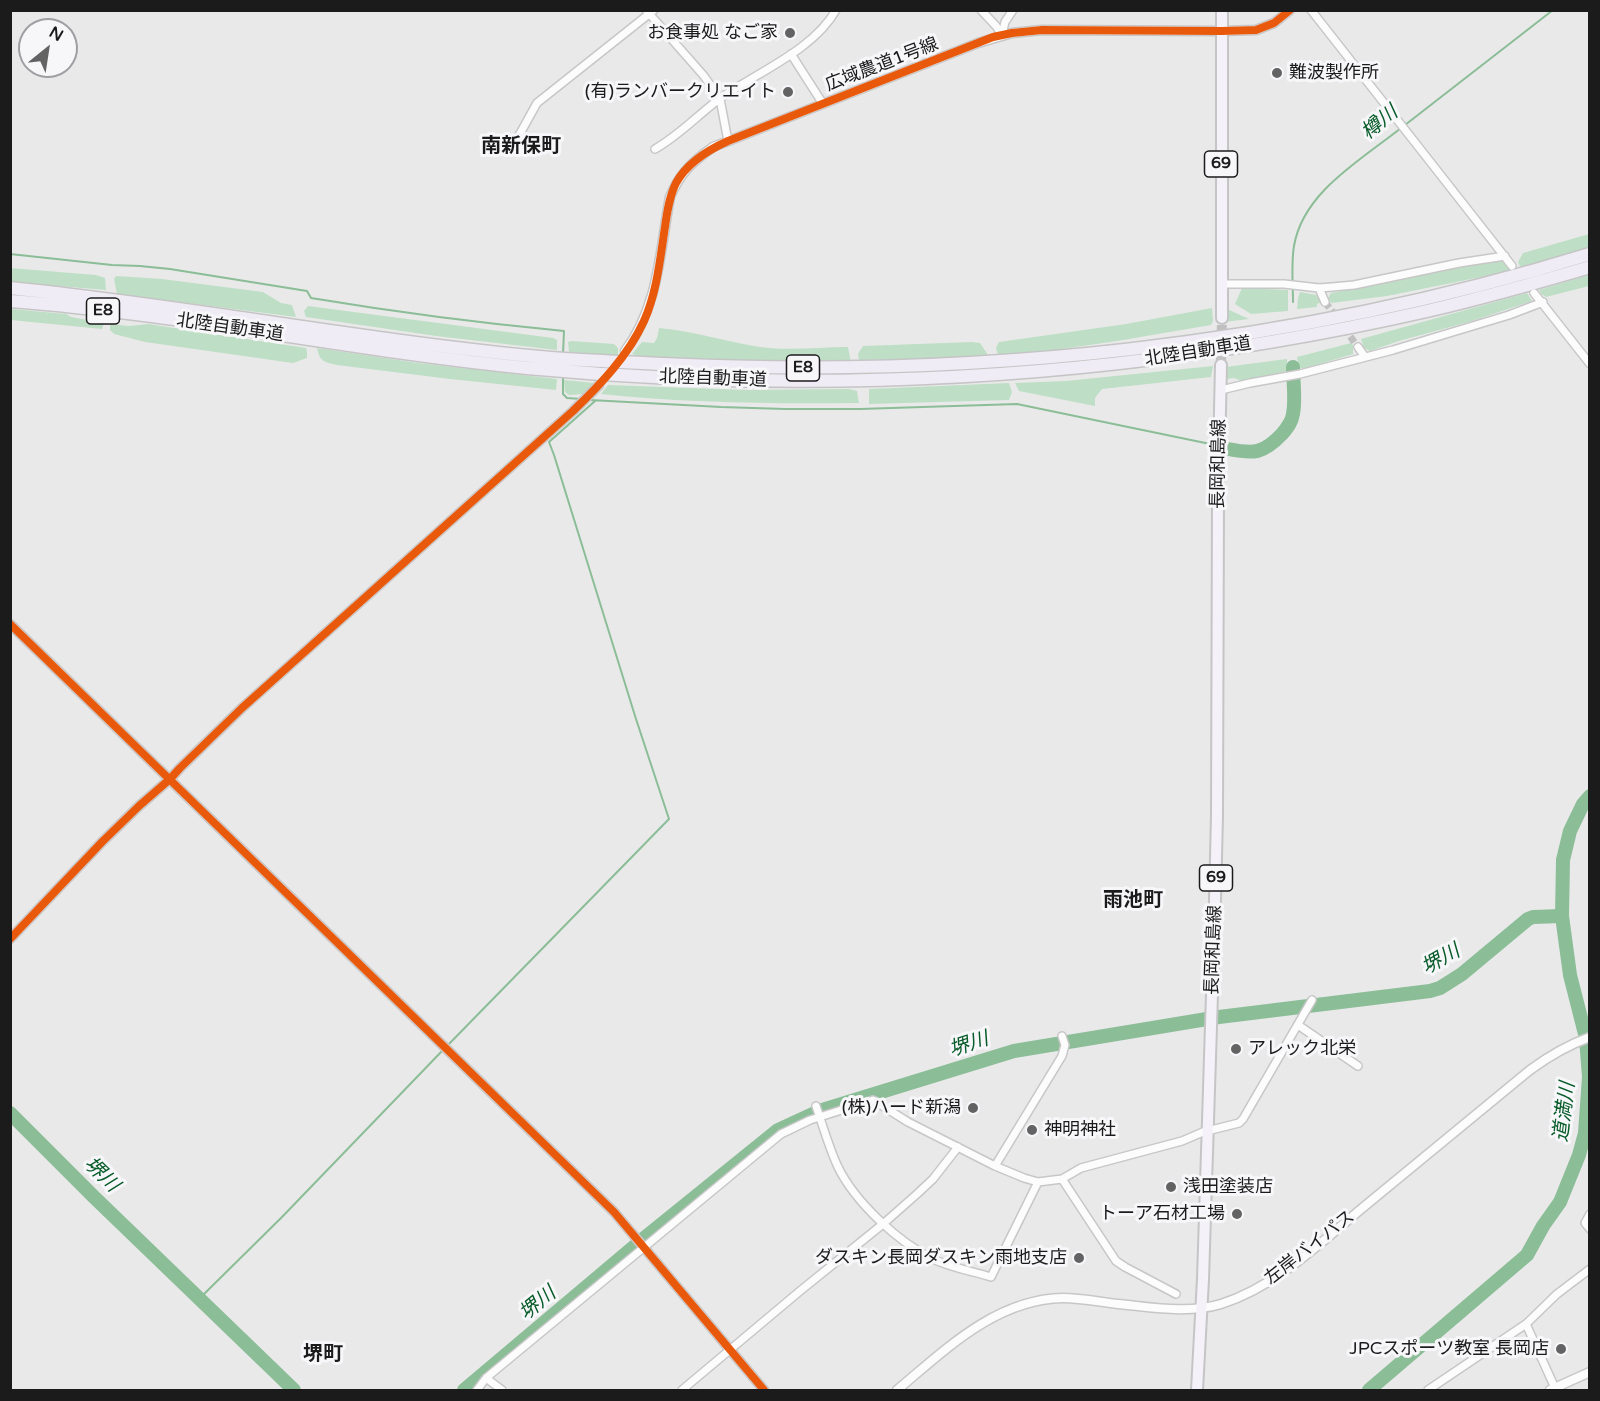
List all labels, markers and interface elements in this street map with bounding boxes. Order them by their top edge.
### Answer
north arrow [18,18,78,78]
text: N [45,22,67,46]
place label: お食事処 なご家 [647,22,778,44]
marker: お食事処 なご家 [783,26,797,40]
street label: 広域農道1号線 [822,34,942,96]
place label: 難波製作所 [1289,62,1379,84]
marker: 難波製作所 [1270,66,1284,80]
place label: (有)ランバークリエイト [585,81,776,103]
marker: (有)ランバークリエイト [781,85,795,99]
water label: 樽川 [1357,101,1403,145]
district label: 南新保町 [481,135,561,159]
road number: 69 [1204,151,1238,177]
road number: E8 [86,298,120,324]
street label: 北陸自動車道 [175,310,285,346]
street label: 北陸自動車道 [1143,333,1253,371]
road number: E8 [786,355,820,381]
street label: 北陸自動車道 [659,366,767,392]
street label: 長岡和島線 [1207,419,1231,509]
road number: 69 [1200,865,1232,891]
district label: 雨池町 [1103,889,1163,913]
street label: 長岡和島線 [1202,905,1226,995]
water label: 堺川 [1418,940,1464,980]
water label: 堺川 [946,1027,992,1063]
place label: アレック北栄 [1248,1038,1356,1060]
marker: アレック北栄 [1229,1042,1243,1056]
water label: 道満川 [1549,1081,1581,1143]
place label: (株)ハード新潟 [842,1097,961,1119]
marker: (株)ハード新潟 [966,1101,980,1115]
place label: 神明神社 [1044,1119,1116,1141]
marker: 神明神社 [1025,1123,1039,1137]
water label: 堺川 [78,1152,124,1198]
place label: 浅田塗装店 [1183,1176,1273,1198]
marker: 浅田塗装店 [1164,1180,1178,1194]
place label: トーア石材工場 [1099,1203,1225,1225]
street label: 左岸バイパス [1261,1206,1359,1290]
marker: トーア石材工場 [1230,1207,1244,1221]
place label: ダスキン長岡ダスキン雨地支店 [815,1247,1067,1269]
marker: ダスキン長岡ダスキン雨地支店 [1072,1251,1086,1265]
water label: 堺川 [515,1282,561,1326]
place label: JPCスポーツ教室 長岡店 [1349,1338,1549,1360]
marker: JPCスポーツ教室 長岡店 [1554,1342,1568,1356]
district label: 堺町 [303,1343,343,1367]

